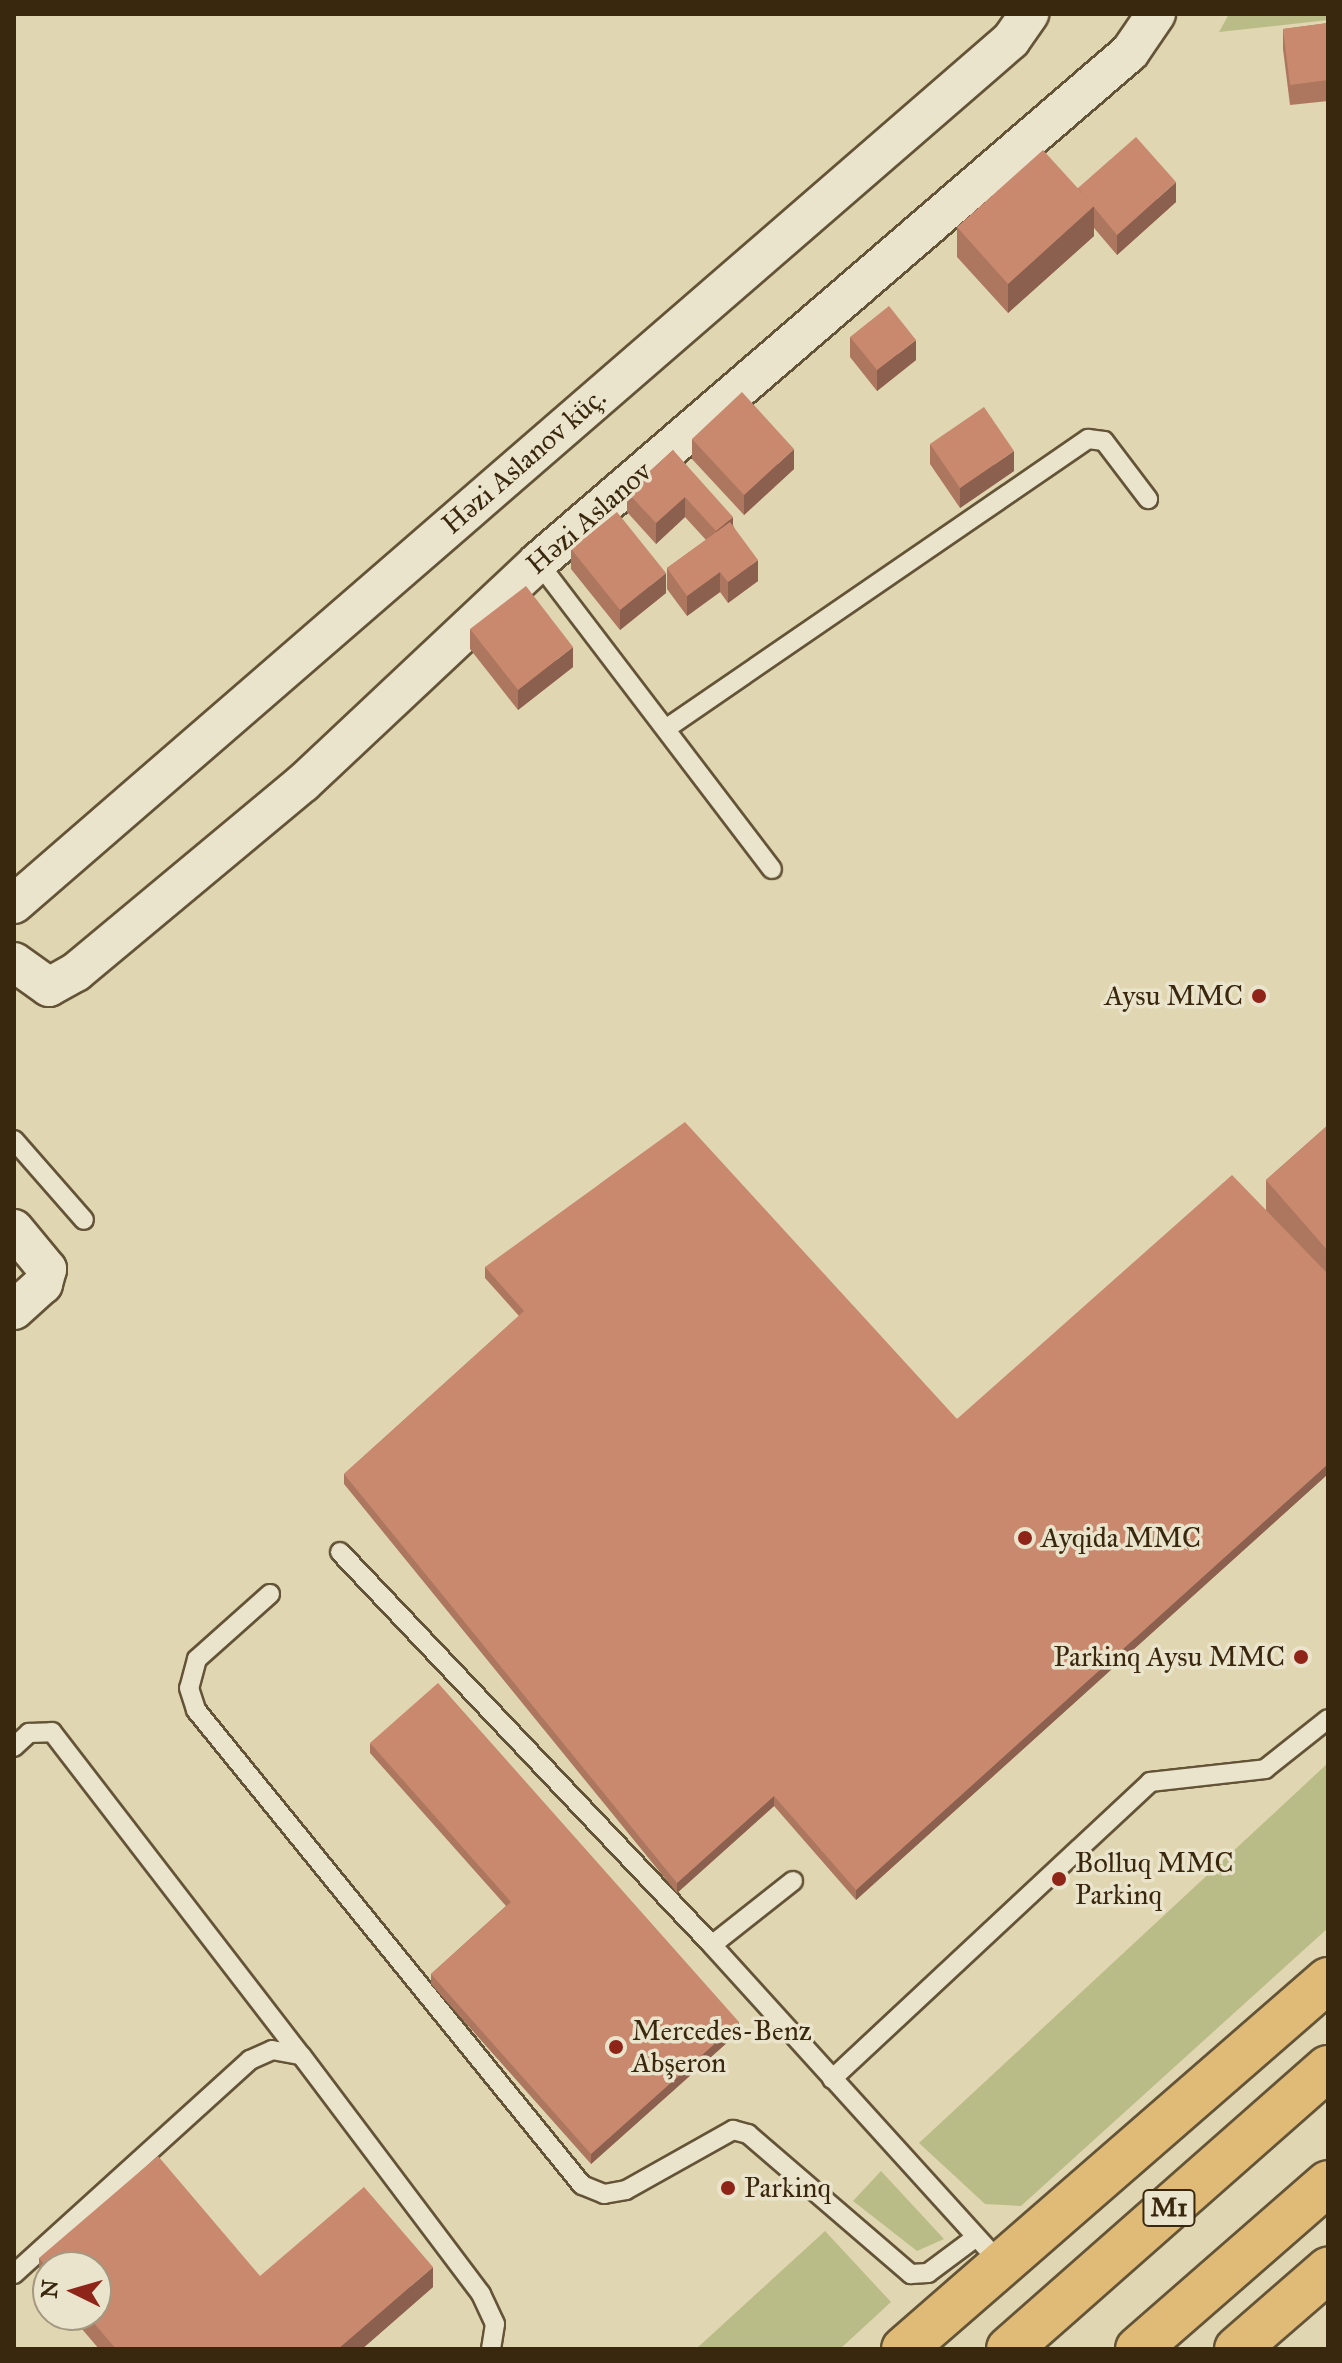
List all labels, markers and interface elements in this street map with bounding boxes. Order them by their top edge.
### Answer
street label: Həzi Aslanov küç. [435,381,613,541]
street label: Həzi Aslanov [520,455,658,581]
place label: Aysu MMC [1104,979,1243,1013]
marker: Aysu MMC [1250,987,1268,1005]
place label: Ayqida MMC [1041,1521,1201,1555]
marker: Ayqida MMC [1016,1529,1034,1547]
place label: Parkinq Aysu MMC [1054,1640,1285,1674]
marker: Parkinq Aysu MMC [1292,1648,1310,1666]
place label: Bolluq MMC Parkinq [1075,1846,1234,1912]
marker: Bolluq MMC Parkinq [1050,1870,1068,1888]
place label: Mercedes-Benz Abşeron [632,2014,812,2080]
marker: Mercedes-Benz Abşeron [607,2038,625,2056]
place label: Parkinq [744,2171,831,2205]
marker: Parkinq [719,2179,737,2197]
road number: M1 [1141,2186,1197,2230]
north arrow [32,2251,112,2331]
text: N [35,2279,64,2300]

